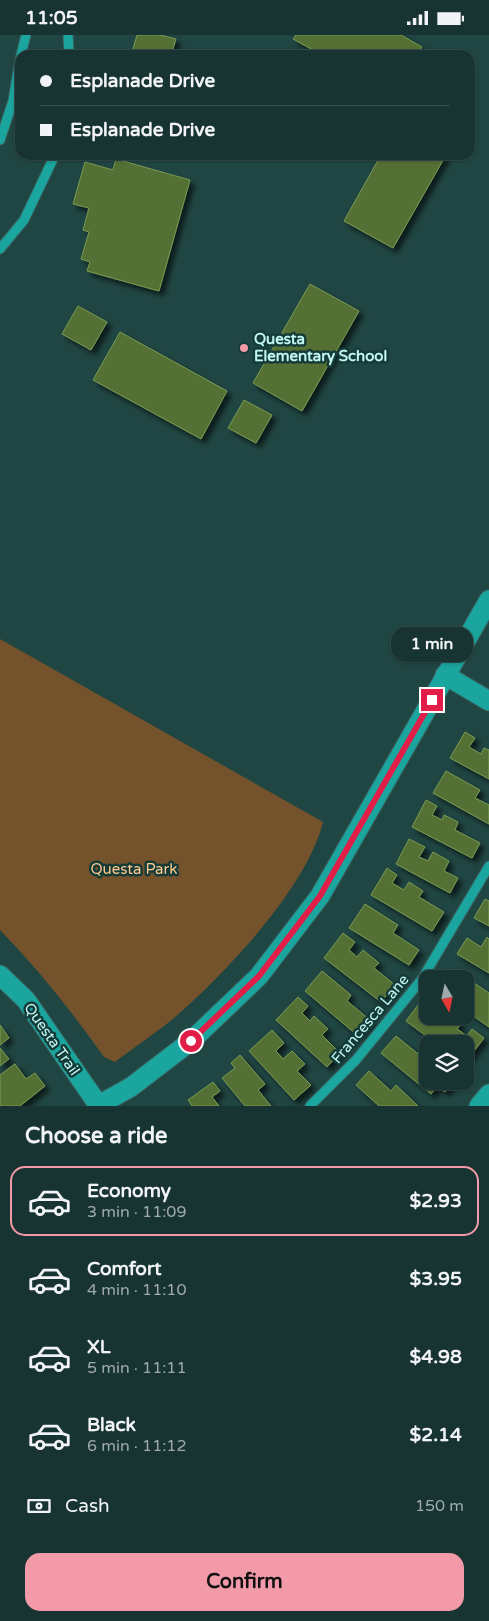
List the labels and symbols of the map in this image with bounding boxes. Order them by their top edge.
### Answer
place label: Questa Elementary School [254,330,387,366]
marker: Questa Elementary School [238,342,250,354]
callout: 1 min [391,627,473,663]
route end [421,689,443,711]
park label: Questa Park [91,860,177,878]
north arrow [419,970,474,1025]
street label: Francesca Lane [328,971,412,1067]
street label: Questa Trail [20,999,84,1079]
route start [180,1030,202,1052]

